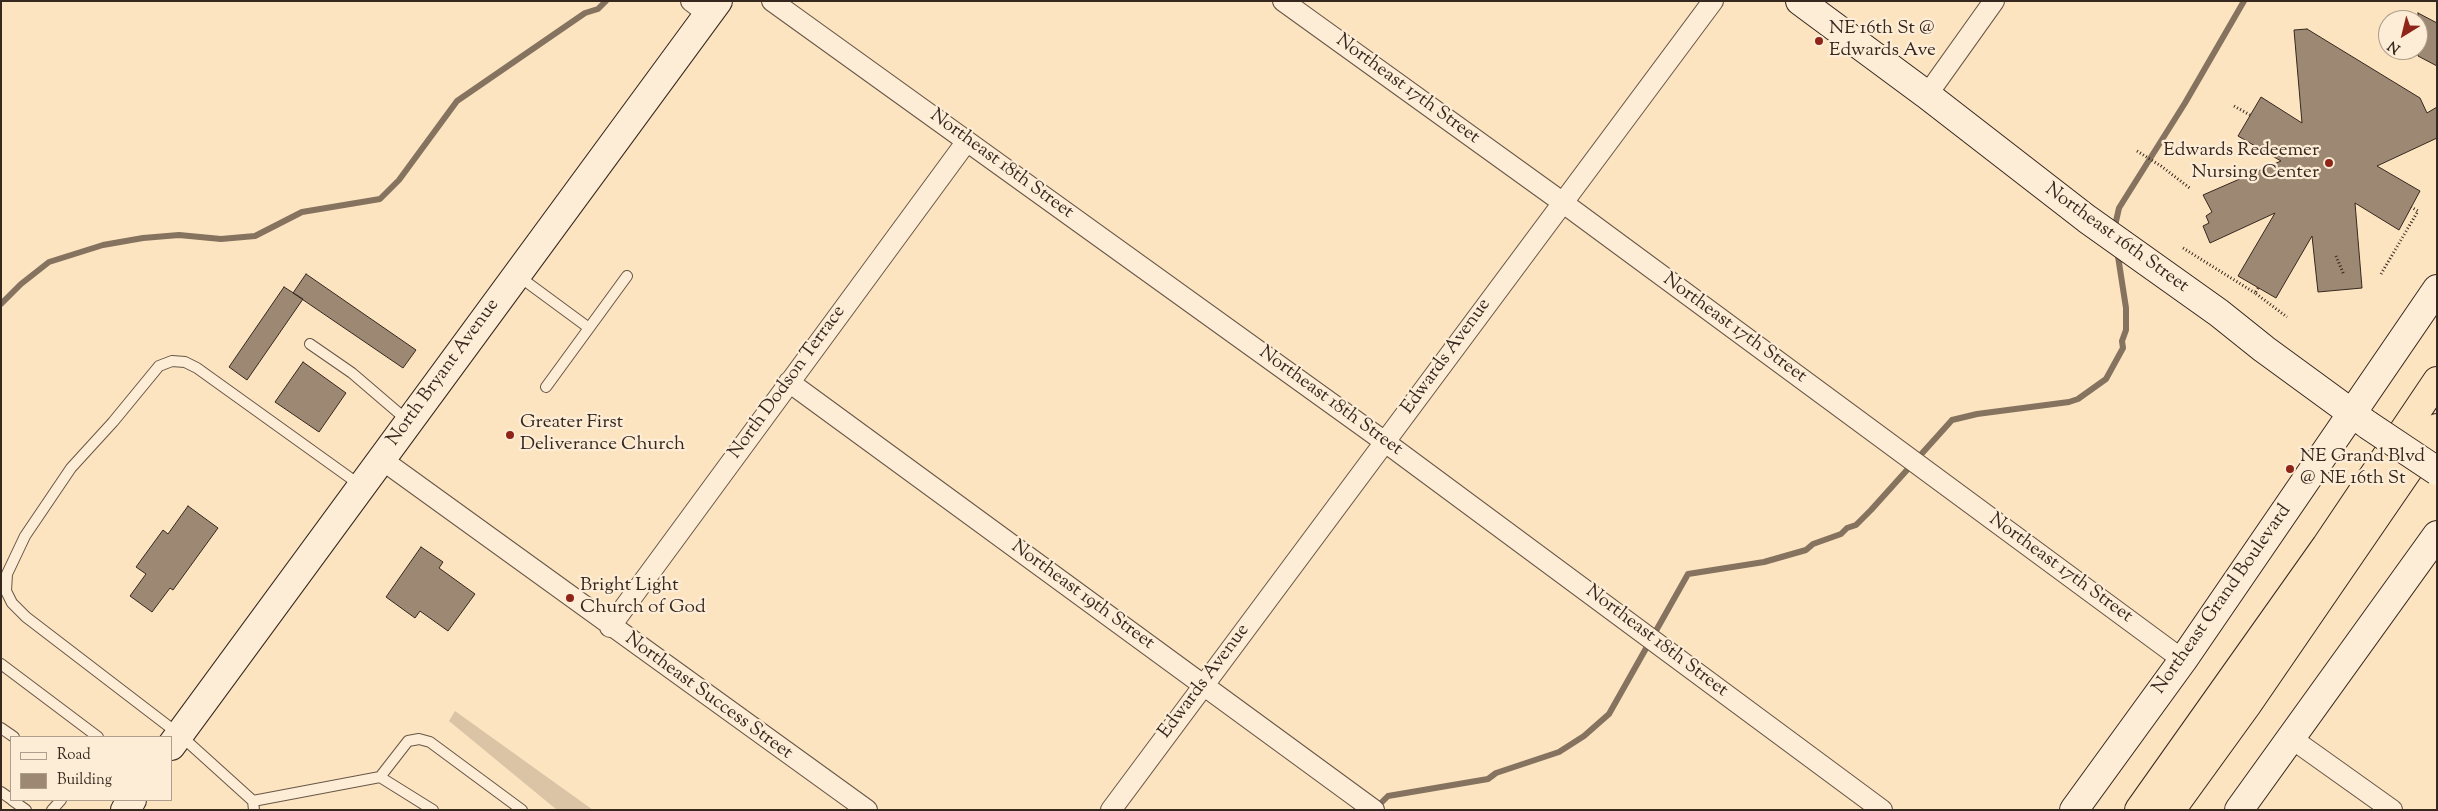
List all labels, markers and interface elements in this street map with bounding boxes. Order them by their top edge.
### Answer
north arrow [2378,10,2428,60]
place label: NE 16th St @ Edwards Ave [1829,19,1936,63]
street label: Northeast 17th Street [1331,30,1483,150]
marker: NE 16th St @ Edwards Ave [1813,35,1825,47]
text: N [2384,35,2405,58]
street label: Northeast 18th Street [925,105,1077,225]
place label: Edwards Redeemer Nursing Center [2163,141,2319,185]
marker: Edwards Redeemer Nursing Center [2323,157,2335,169]
street label: Northeast 16th Street [2040,179,2192,299]
street label: Northeast 17th Street [1658,269,1810,389]
street label: North Bryant Avenue [383,295,505,451]
street label: Edwards Avenue [1397,295,1497,419]
street label: North Dodson Terrace [725,302,851,464]
street label: Northeast 18th Street [1254,342,1406,462]
place label: Greater First Deliverance Church [520,413,685,457]
marker: Greater First Deliverance Church [504,429,516,441]
place label: NE Grand Blvd @ NE 16th St [2300,447,2425,491]
marker: NE Grand Blvd @ NE 16th St [2284,463,2296,475]
street label: Northeast Grand Boulevard [2149,501,2297,699]
street label: Northeast 17th Street [1984,509,2136,629]
street label: Northeast 19th Street [1006,536,1158,656]
place label: Bright Light Church of God [580,576,706,620]
street label: Northeast 18th Street [1580,581,1732,703]
marker: Bright Light Church of God [564,592,576,604]
street label: Edwards Avenue [1154,620,1256,744]
street label: Northeast Success Street [620,628,796,766]
legend [10,736,172,801]
text: Road [57,745,91,766]
text: Building [57,770,112,791]

